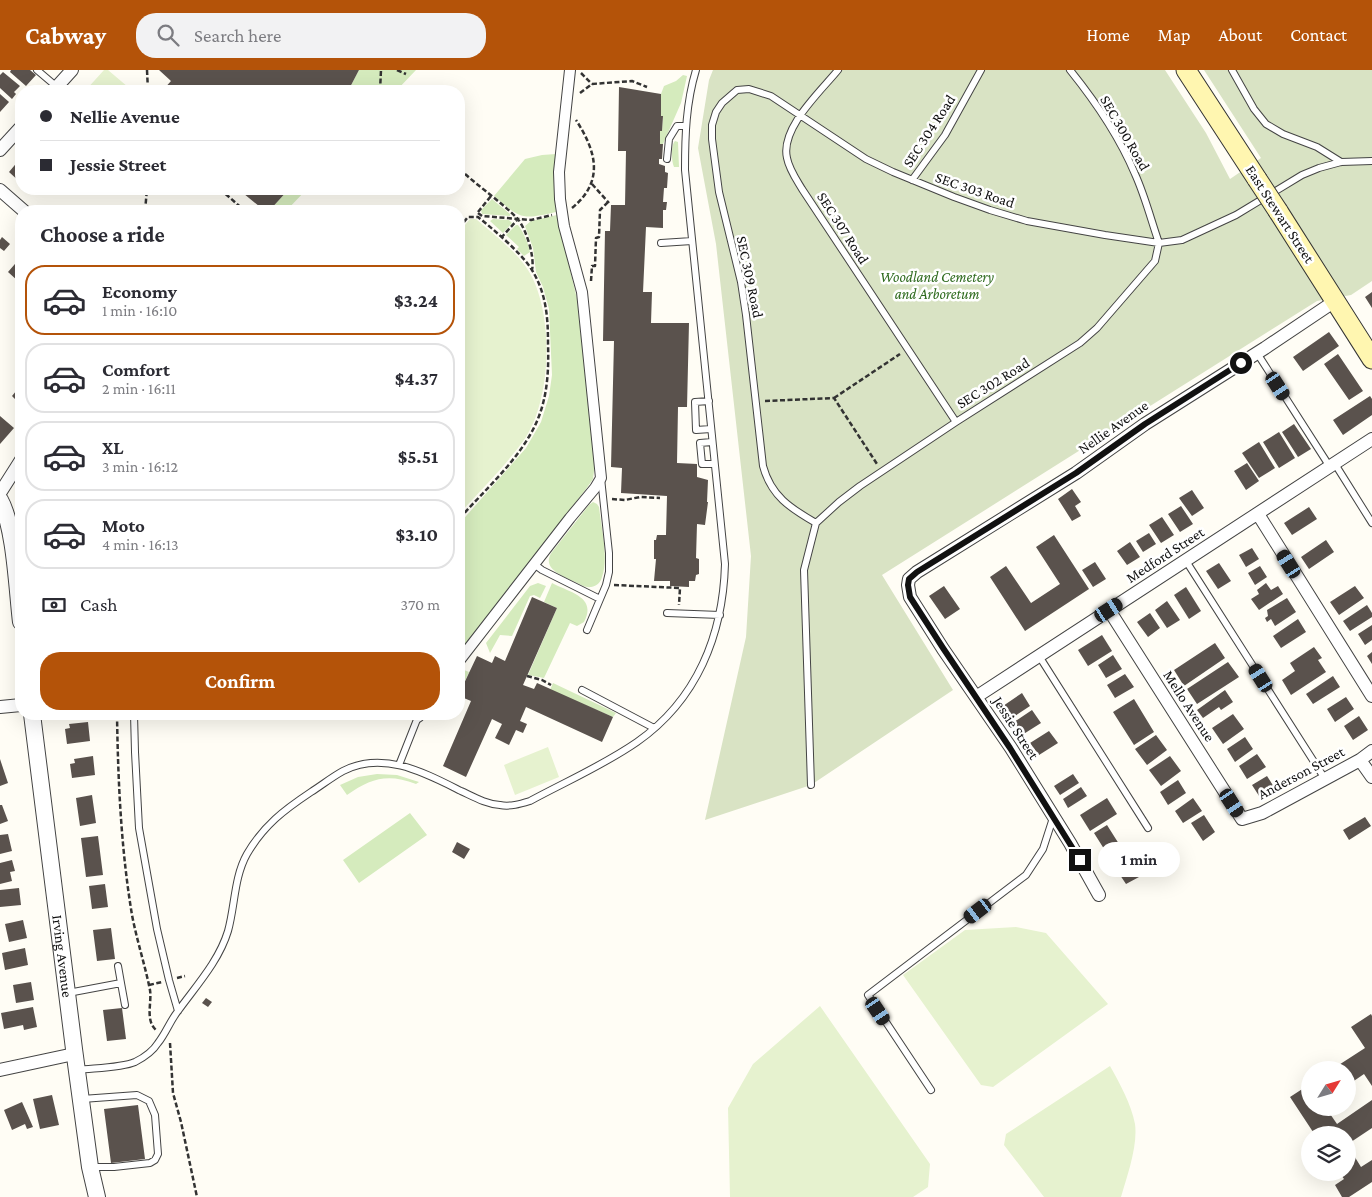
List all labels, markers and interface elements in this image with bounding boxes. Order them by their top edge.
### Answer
search box [136,13,486,58]
icon: search [154,21,182,49]
text: Cabway [25,22,106,49]
text: Search here [194,25,281,46]
text: Home [1087,25,1130,45]
text: Map [1158,25,1190,45]
text: About [1218,25,1262,45]
text: Contact [1290,25,1347,45]
street label: SEC 304 Road [900,92,958,170]
street label: SEC 300 Road [1097,93,1153,173]
text: Nellie Avenue [70,106,180,127]
text: Jessie Street [70,154,166,175]
street label: East Stewart Street [1242,162,1318,267]
street label: SEC 303 Road [933,169,1017,211]
street label: SEC 307 Road [814,189,872,267]
text: Choose a ride [40,222,165,247]
street label: SEC 309 Road [734,235,766,319]
park label: Woodland Cemetery and Arboretum [880,269,994,302]
icon: car [42,278,87,323]
text: Economy [102,281,177,302]
text: $3.24 [394,290,438,311]
text: 1 min · 16:10 [102,302,177,319]
route start [1230,352,1252,374]
street label: SEC 302 Road [954,354,1032,412]
icon: car [42,356,87,401]
text: Comfort [102,359,170,380]
text: $4.37 [395,368,438,389]
car [1263,369,1292,403]
text: 2 min · 16:11 [102,380,176,397]
street label: Nellie Avenue [1075,397,1151,457]
icon: car [42,434,87,479]
text: XL [102,437,124,458]
text: $5.51 [398,446,438,467]
text: 3 min · 16:12 [102,458,178,475]
icon: car [42,512,87,557]
text: Moto [102,515,145,536]
street label: Medford Street [1123,523,1208,586]
text: $3.10 [395,524,438,545]
text: 4 min · 16:13 [102,536,179,553]
car [1274,547,1303,581]
icon: cash [40,591,68,619]
text: Cash [80,594,118,615]
text: 370 m [401,596,440,613]
car [1092,596,1125,624]
button: Confirm [40,652,440,710]
car [1246,661,1275,695]
street label: Mello Avenue [1160,668,1218,745]
street label: Jessie Street [988,692,1043,764]
street label: Anderson Street [1255,743,1348,803]
car [1217,786,1246,820]
callout: 1 min [1098,842,1180,878]
route end [1069,849,1091,871]
text: 1 min [1121,851,1157,868]
car [961,896,994,926]
street label: Irving Avenue [49,914,76,999]
car [863,994,892,1028]
north arrow [1301,1061,1356,1116]
map controls [1301,1061,1356,1181]
button: layers [1301,1126,1356,1181]

